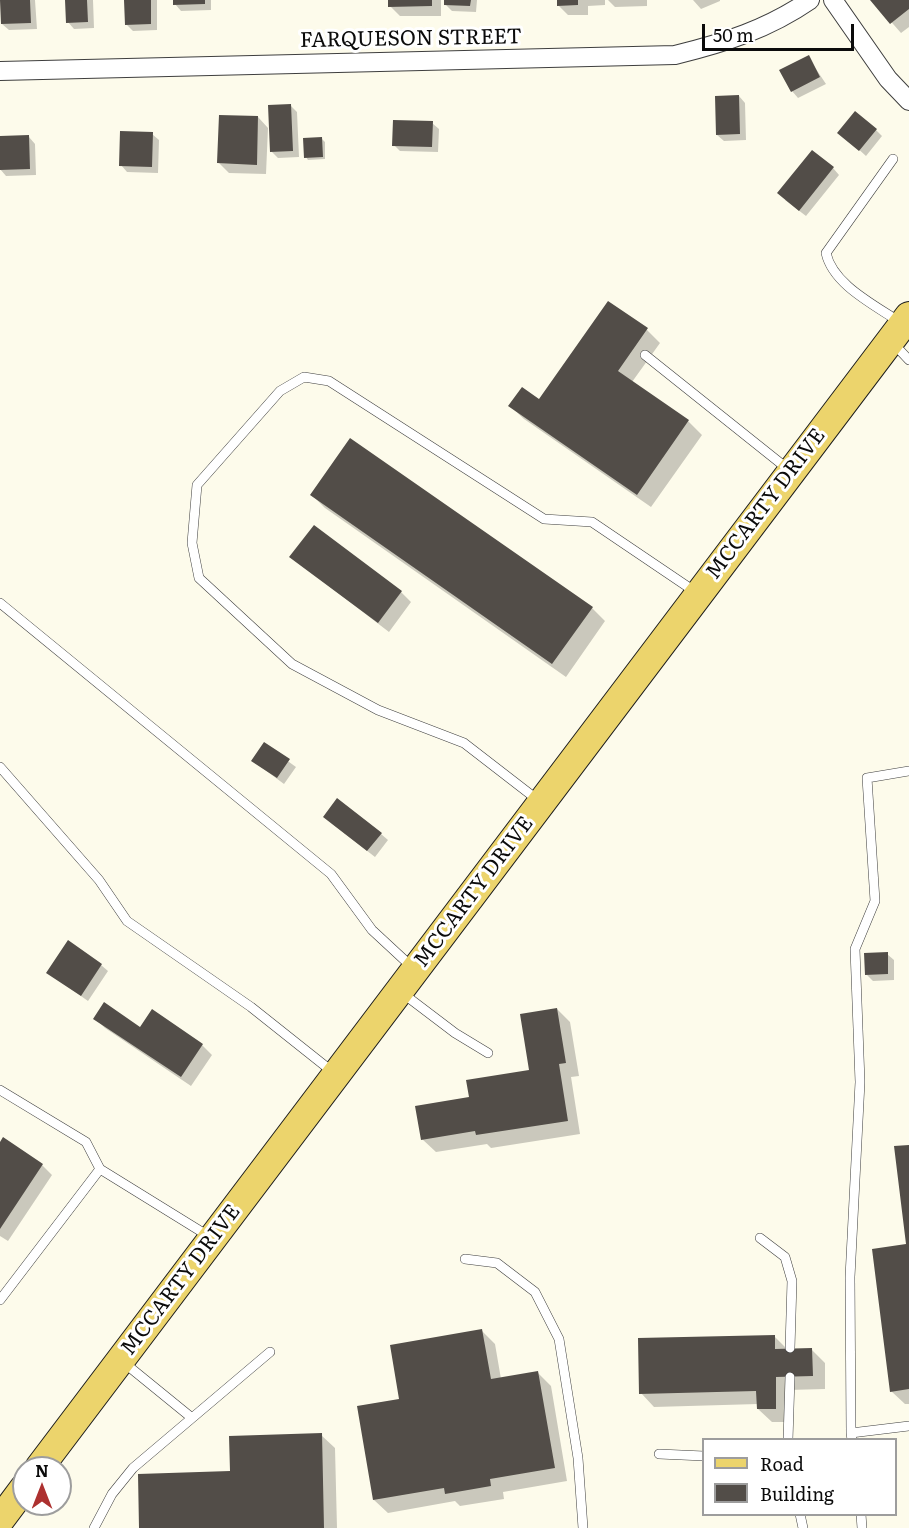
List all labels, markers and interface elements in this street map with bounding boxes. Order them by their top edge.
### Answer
scale bar [705,12,856,50]
text: 50 m [713,21,754,48]
street label: FARQUESON STREET [300,24,522,54]
street label: MCCARTY DRIVE [701,424,831,584]
street label: MCCARTY DRIVE [409,812,539,972]
street label: MCCARTY DRIVE [116,1200,246,1360]
legend [702,1438,897,1516]
text: Road [760,1450,804,1477]
north arrow [12,1456,72,1516]
text: N [35,1458,49,1482]
text: Building [760,1480,834,1507]

